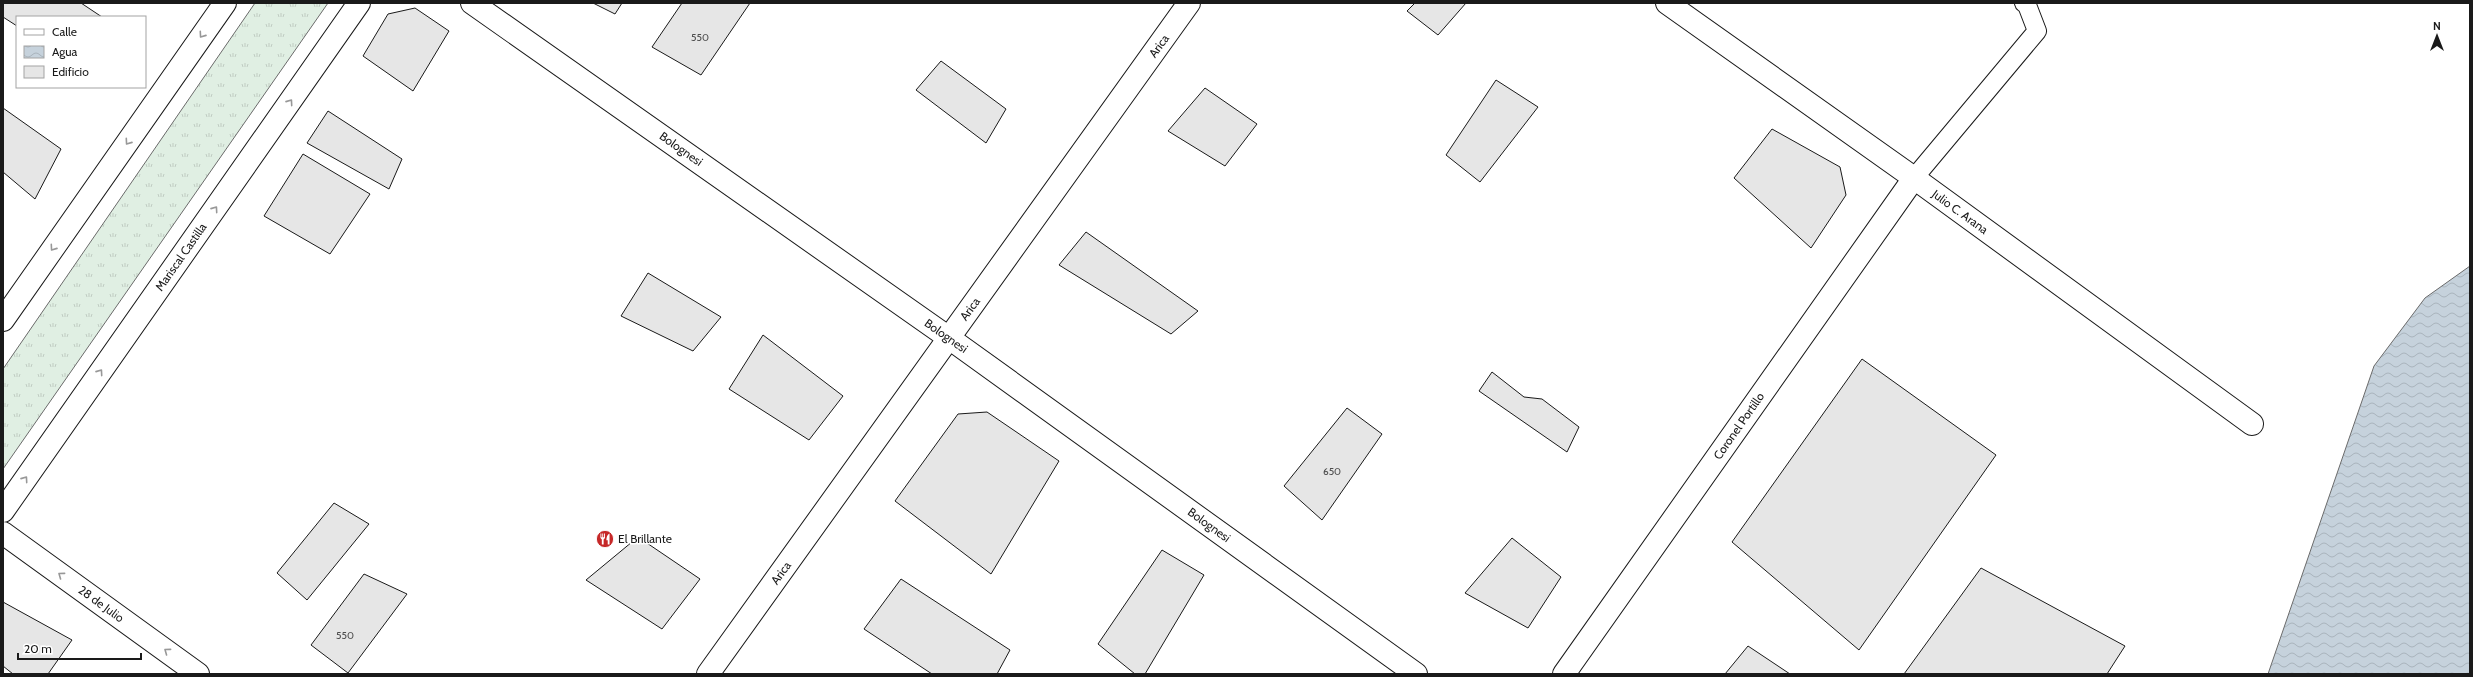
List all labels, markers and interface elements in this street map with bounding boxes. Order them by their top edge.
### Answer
legend [16,16,146,88]
north arrow [2417,16,2457,56]
text: N [2433,19,2441,33]
text: Calle [52,24,77,39]
one-way arrow [199,31,207,38]
house number: 550 [691,31,709,44]
street label: Arica [1145,31,1172,60]
text: Agua [52,44,78,59]
text: Edificio [52,64,89,79]
one-way arrow [285,99,293,106]
street label: Bolognesi [657,128,706,169]
one-way arrow [126,137,133,144]
street label: Julio C. Arana [1928,186,1992,237]
one-way arrow [210,206,217,213]
street label: Mariscal Castilla [152,220,210,294]
one-way arrow [50,244,58,251]
street label: Arica [956,294,983,323]
street label: Bolognesi [922,315,971,356]
one-way arrow [95,370,102,377]
street label: Coronel Portillo [1710,389,1767,462]
house number: 650 [1323,465,1341,478]
one-way arrow [20,476,27,483]
street label: Bolognesi [1185,504,1234,545]
restaurant icon: El Brillante [595,529,615,549]
place label: El Brillante [618,531,672,546]
street label: Arica [767,558,794,587]
one-way arrow [59,573,66,580]
street label: 28 de Julio [75,582,127,625]
house number: 550 [336,629,354,642]
scale bar [18,635,141,661]
text: 20 m [24,641,52,656]
one-way arrow [164,649,171,656]

